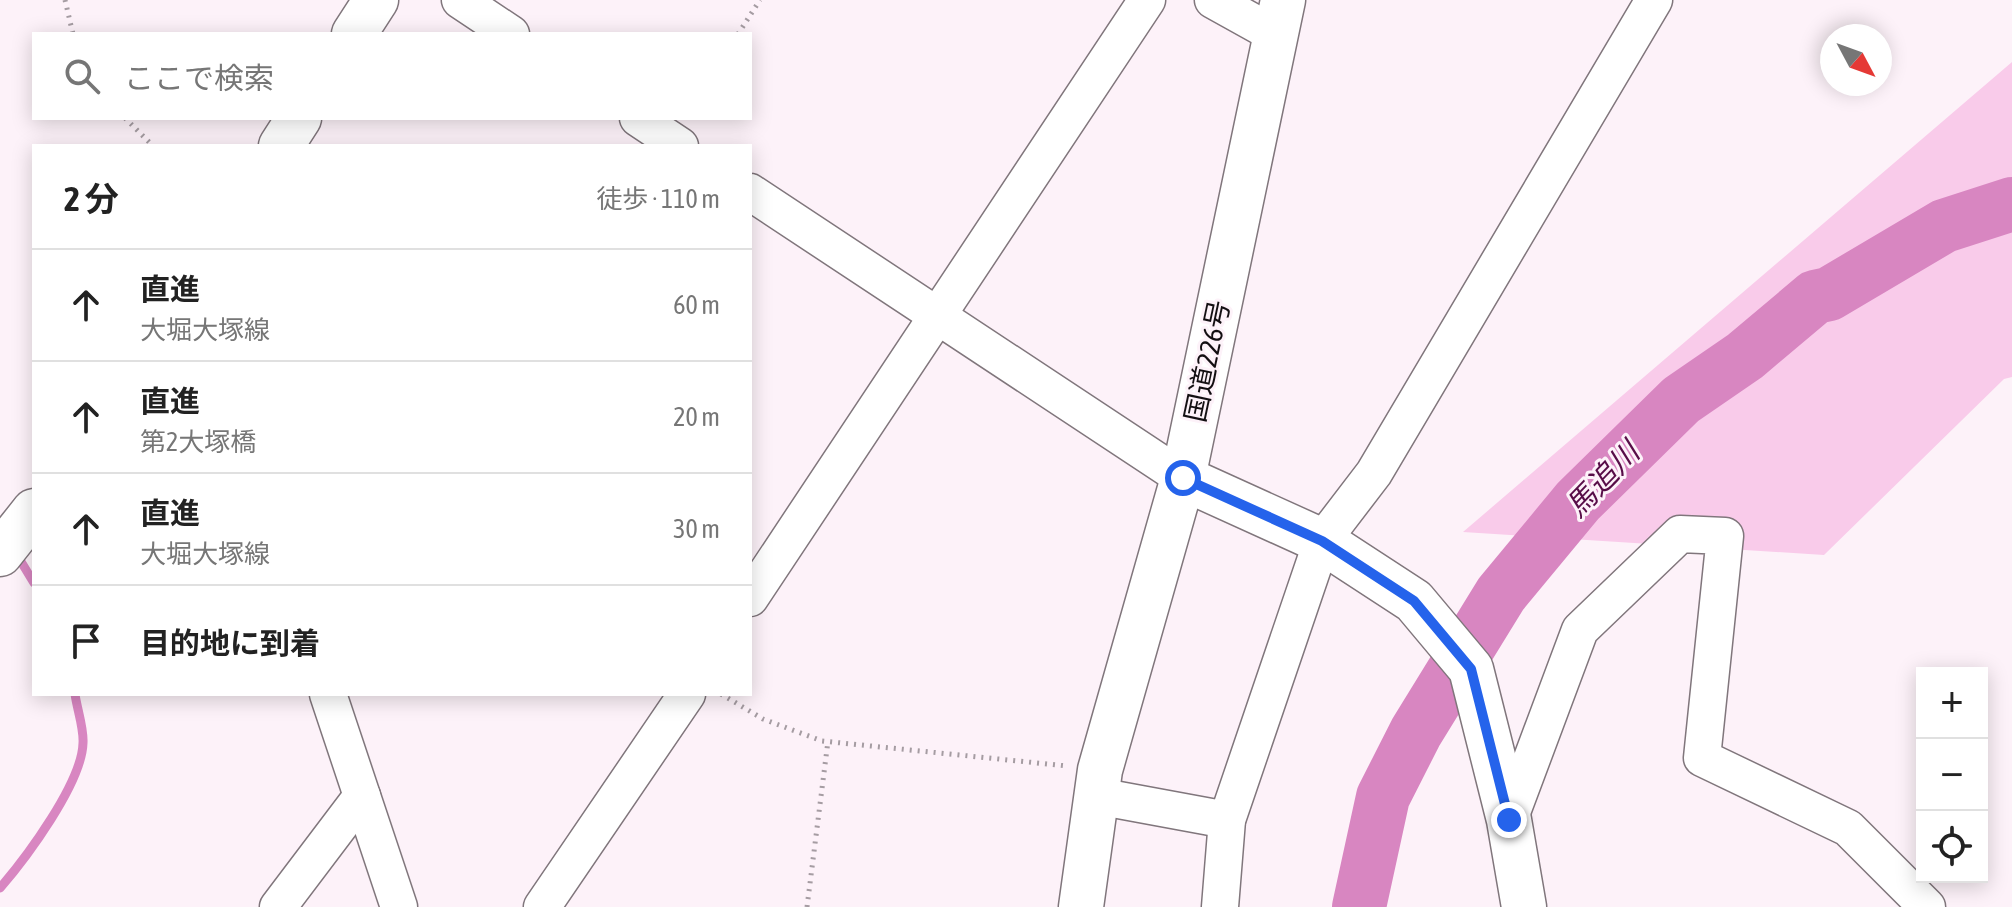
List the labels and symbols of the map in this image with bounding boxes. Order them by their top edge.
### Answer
north arrow [1820,24,1892,96]
street label: 国道226号 [1179,297,1235,425]
water label: 馬追川 [1559,433,1648,523]
route start [1165,460,1201,496]
route end [1491,802,1527,838]

